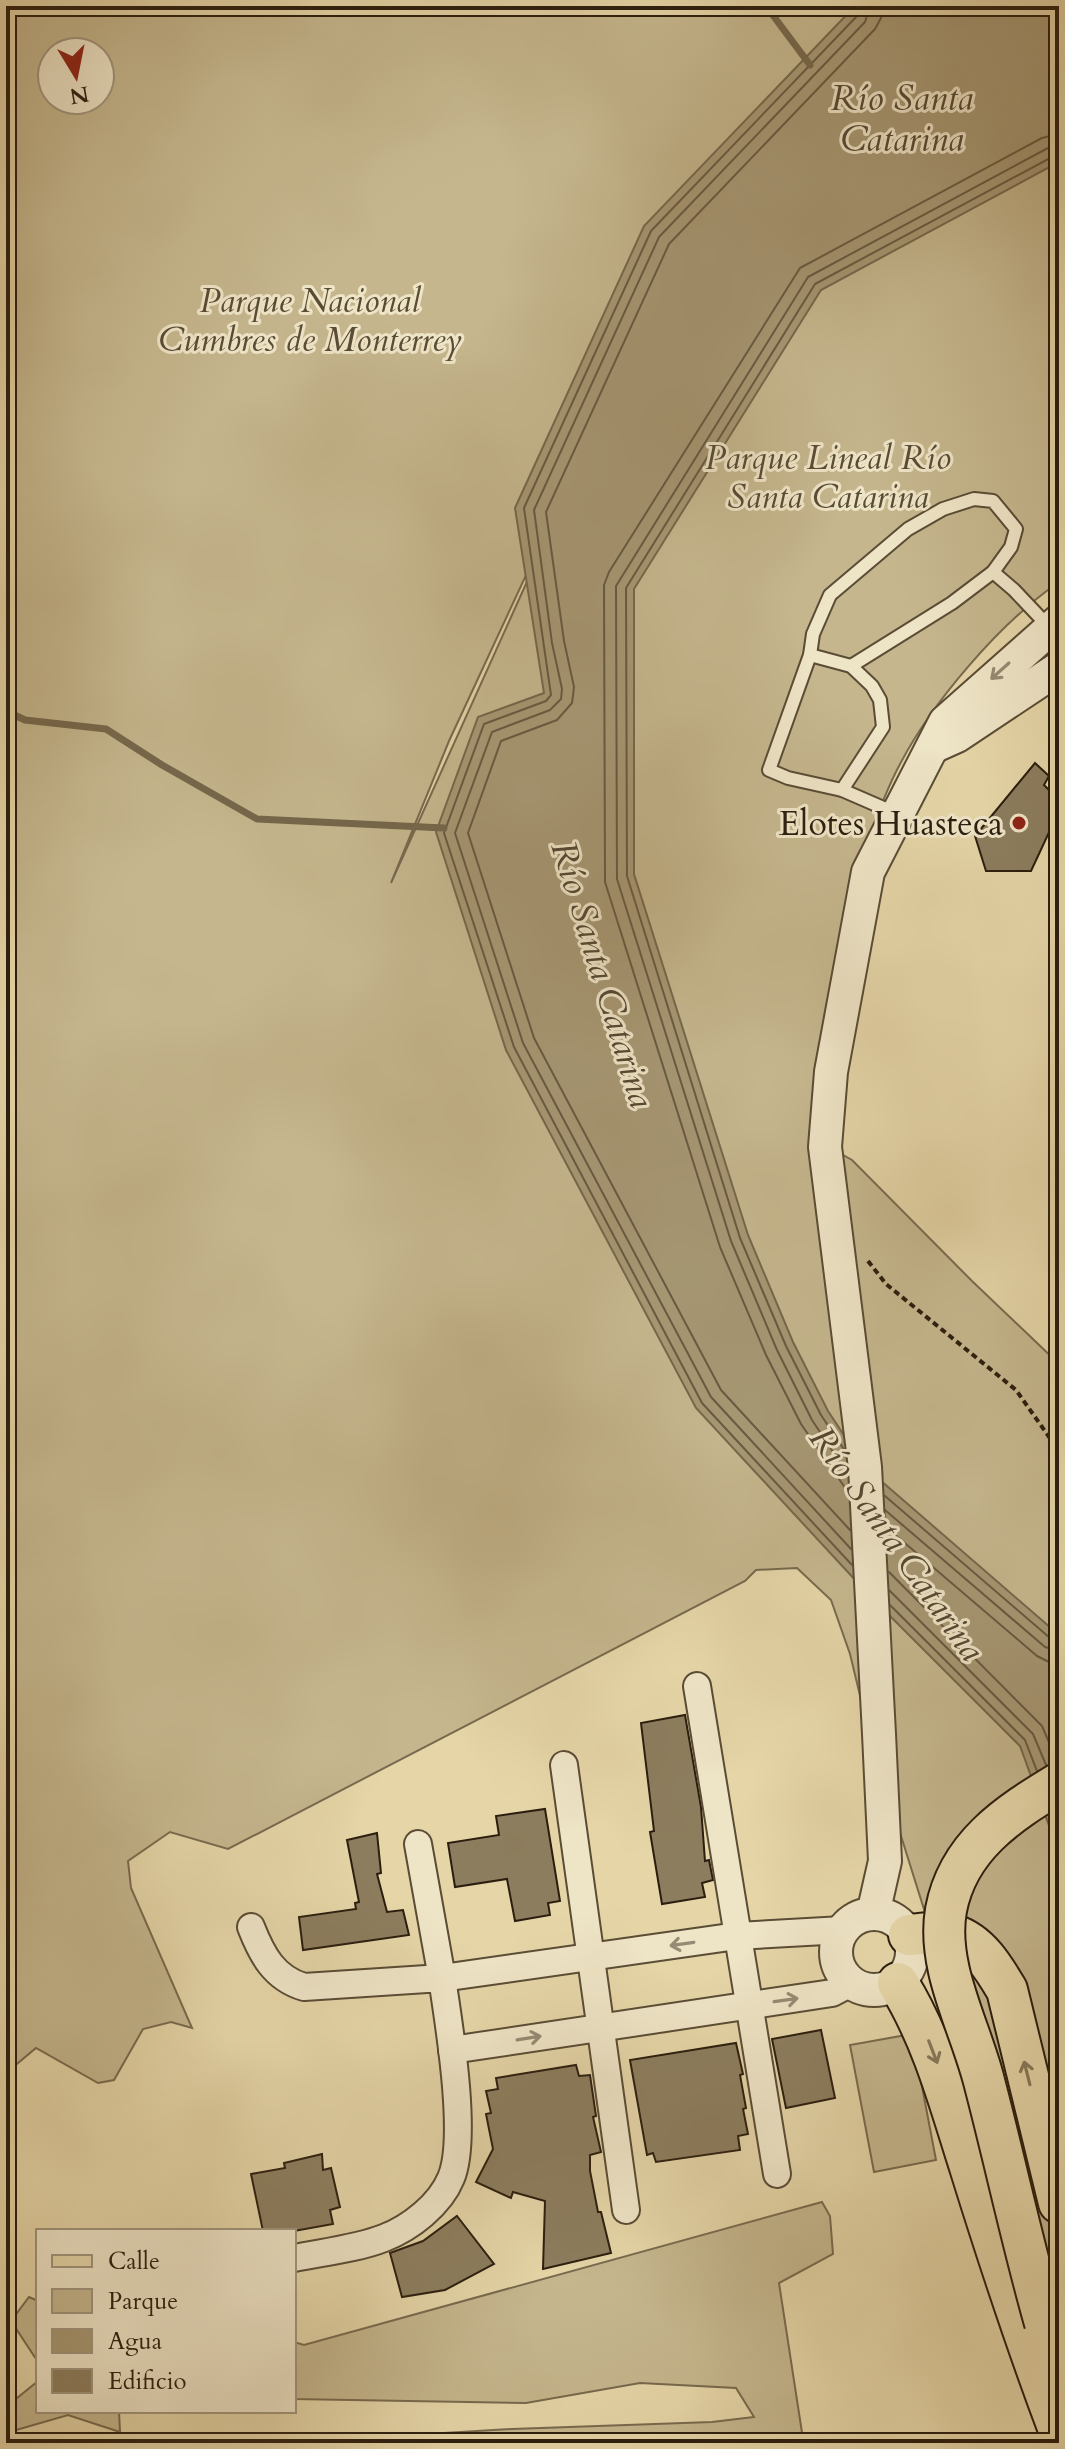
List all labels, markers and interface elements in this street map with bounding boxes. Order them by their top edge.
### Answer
north arrow [36,36,116,116]
water label: Río Santa Catarina [831,74,973,164]
text: N [67,78,91,111]
park label: Parque Nacional Cumbres de Monterrey [158,278,462,363]
park label: Parque Lineal Río Santa Catarina [705,435,951,520]
one-way arrow [990,662,1010,680]
place label: Elotes Huasteca [779,801,1003,847]
marker: Elotes Huasteca [1010,814,1028,832]
water label: Río Santa Catarina [539,835,666,1114]
water label: Río Santa Catarina [797,1416,996,1671]
one-way arrow [670,1937,695,1952]
one-way arrow [773,1992,799,2007]
one-way arrow [516,2029,541,2044]
one-way arrow [927,2040,941,2064]
one-way arrow [1019,2060,1034,2086]
legend [36,2229,296,2413]
text: Calle [108,2245,160,2278]
text: Parque [108,2285,178,2318]
text: Agua [108,2325,163,2358]
text: Edificio [108,2365,187,2398]

